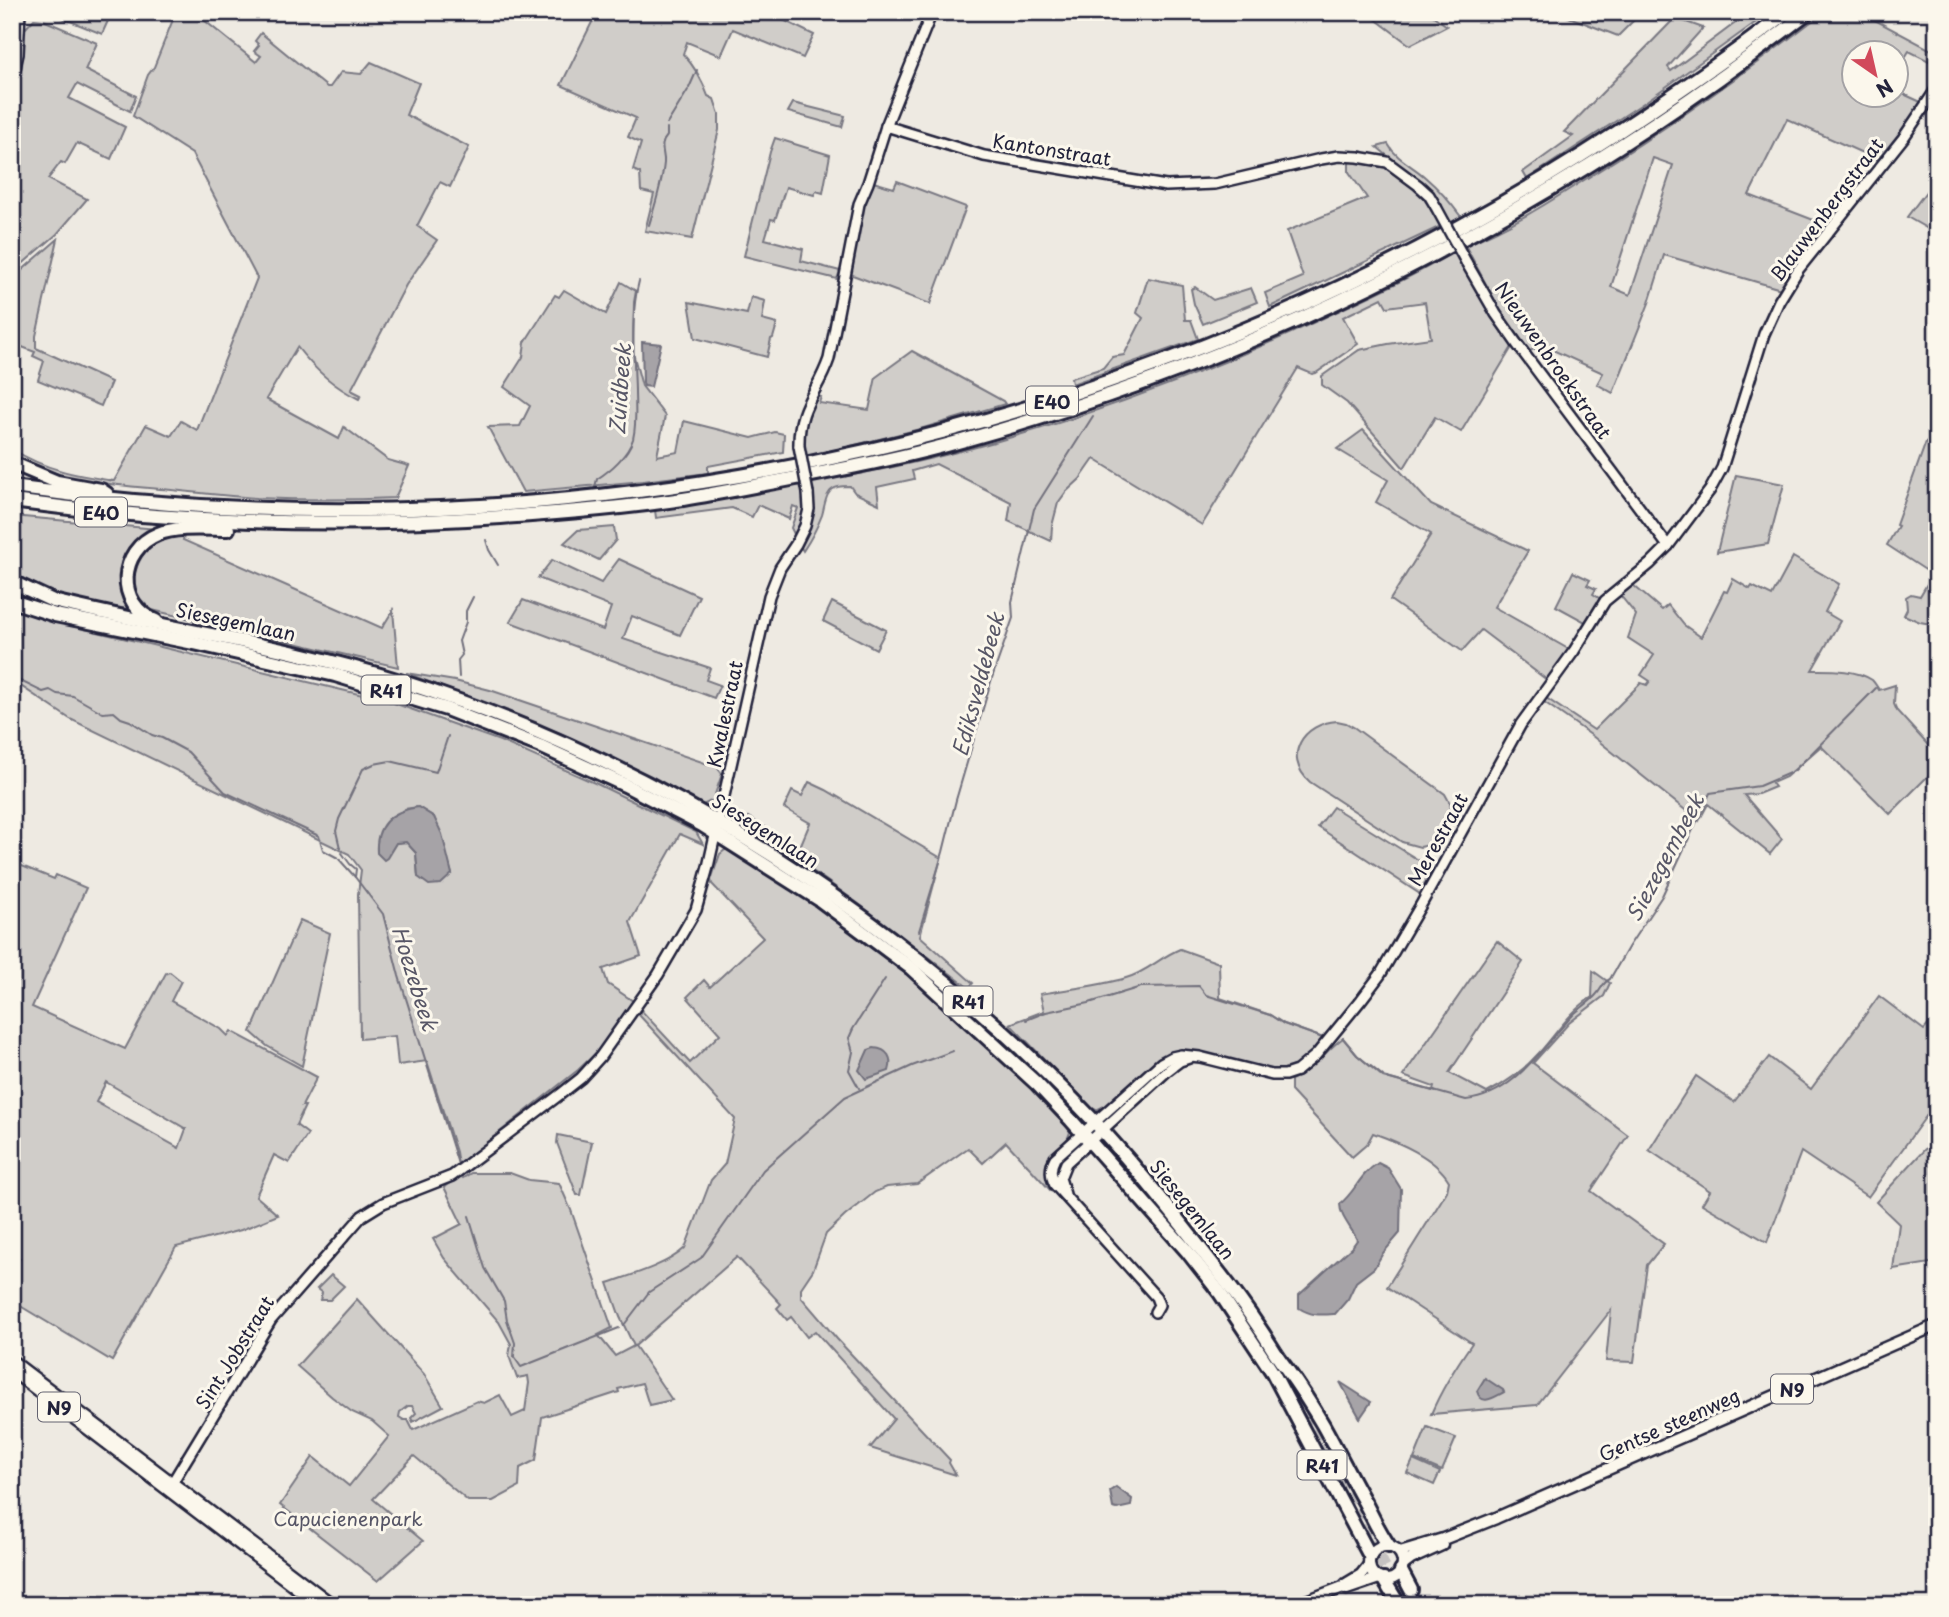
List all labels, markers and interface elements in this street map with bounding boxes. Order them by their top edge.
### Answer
north arrow [1840,38,1910,108]
text: N [1871,73,1899,105]
street label: Kantonstraat [991,126,1113,172]
street label: Blauwenbergstraat [1763,131,1889,287]
street label: Nieuwenbroekstraat [1489,276,1619,445]
water label: Zuidbeek [600,341,638,436]
road number: E40 [1026,386,1078,416]
road number: E40 [75,498,127,526]
street label: Siesegemlaan [174,595,298,647]
water label: Ediksveldebeek [942,608,1012,759]
street label: Kwalestraat [699,658,749,770]
road number: R41 [362,676,410,704]
street label: Siesegemlaan [707,786,825,874]
water label: Siezegembeek [1617,786,1712,927]
street label: Merestraat [1400,787,1474,891]
water label: Hoezebeek [385,922,447,1036]
road number: R41 [944,986,992,1016]
street label: Siesegemlaan [1144,1153,1242,1265]
street label: Sint Jobstraat [188,1290,280,1414]
road number: N9 [1771,1374,1813,1404]
street label: Gentse steenweg [1594,1380,1744,1468]
road number: N9 [38,1392,80,1422]
road number: R41 [1298,1450,1346,1480]
park label: Capucienenpark [273,1504,423,1532]

